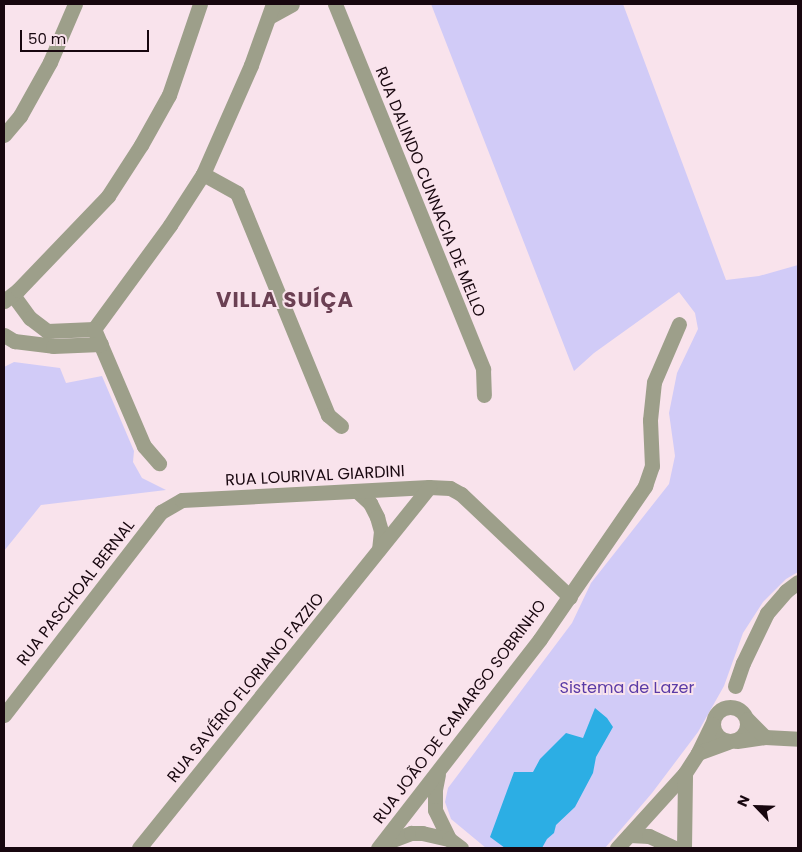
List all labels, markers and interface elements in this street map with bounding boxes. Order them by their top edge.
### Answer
scale bar [22,20,151,52]
text: 50 m [28,28,66,49]
street label: RUA DALINDO CUNNACIA DE MELLO [371,64,489,320]
district label: VILLA SUÍÇA [215,287,355,313]
street label: RUA LOURIVAL GIARDINI [225,462,405,490]
street label: RUA PASCHOAL BERNAL [13,516,139,670]
street label: RUA SAVÉRIO FLORIANO FAZZIO [164,589,328,787]
street label: RUA JOÃO DE CAMARGO SOBRINHO [370,596,550,828]
park label: Sistema de Lazer [560,678,694,698]
north arrow [732,782,782,832]
text: N [732,792,755,810]

